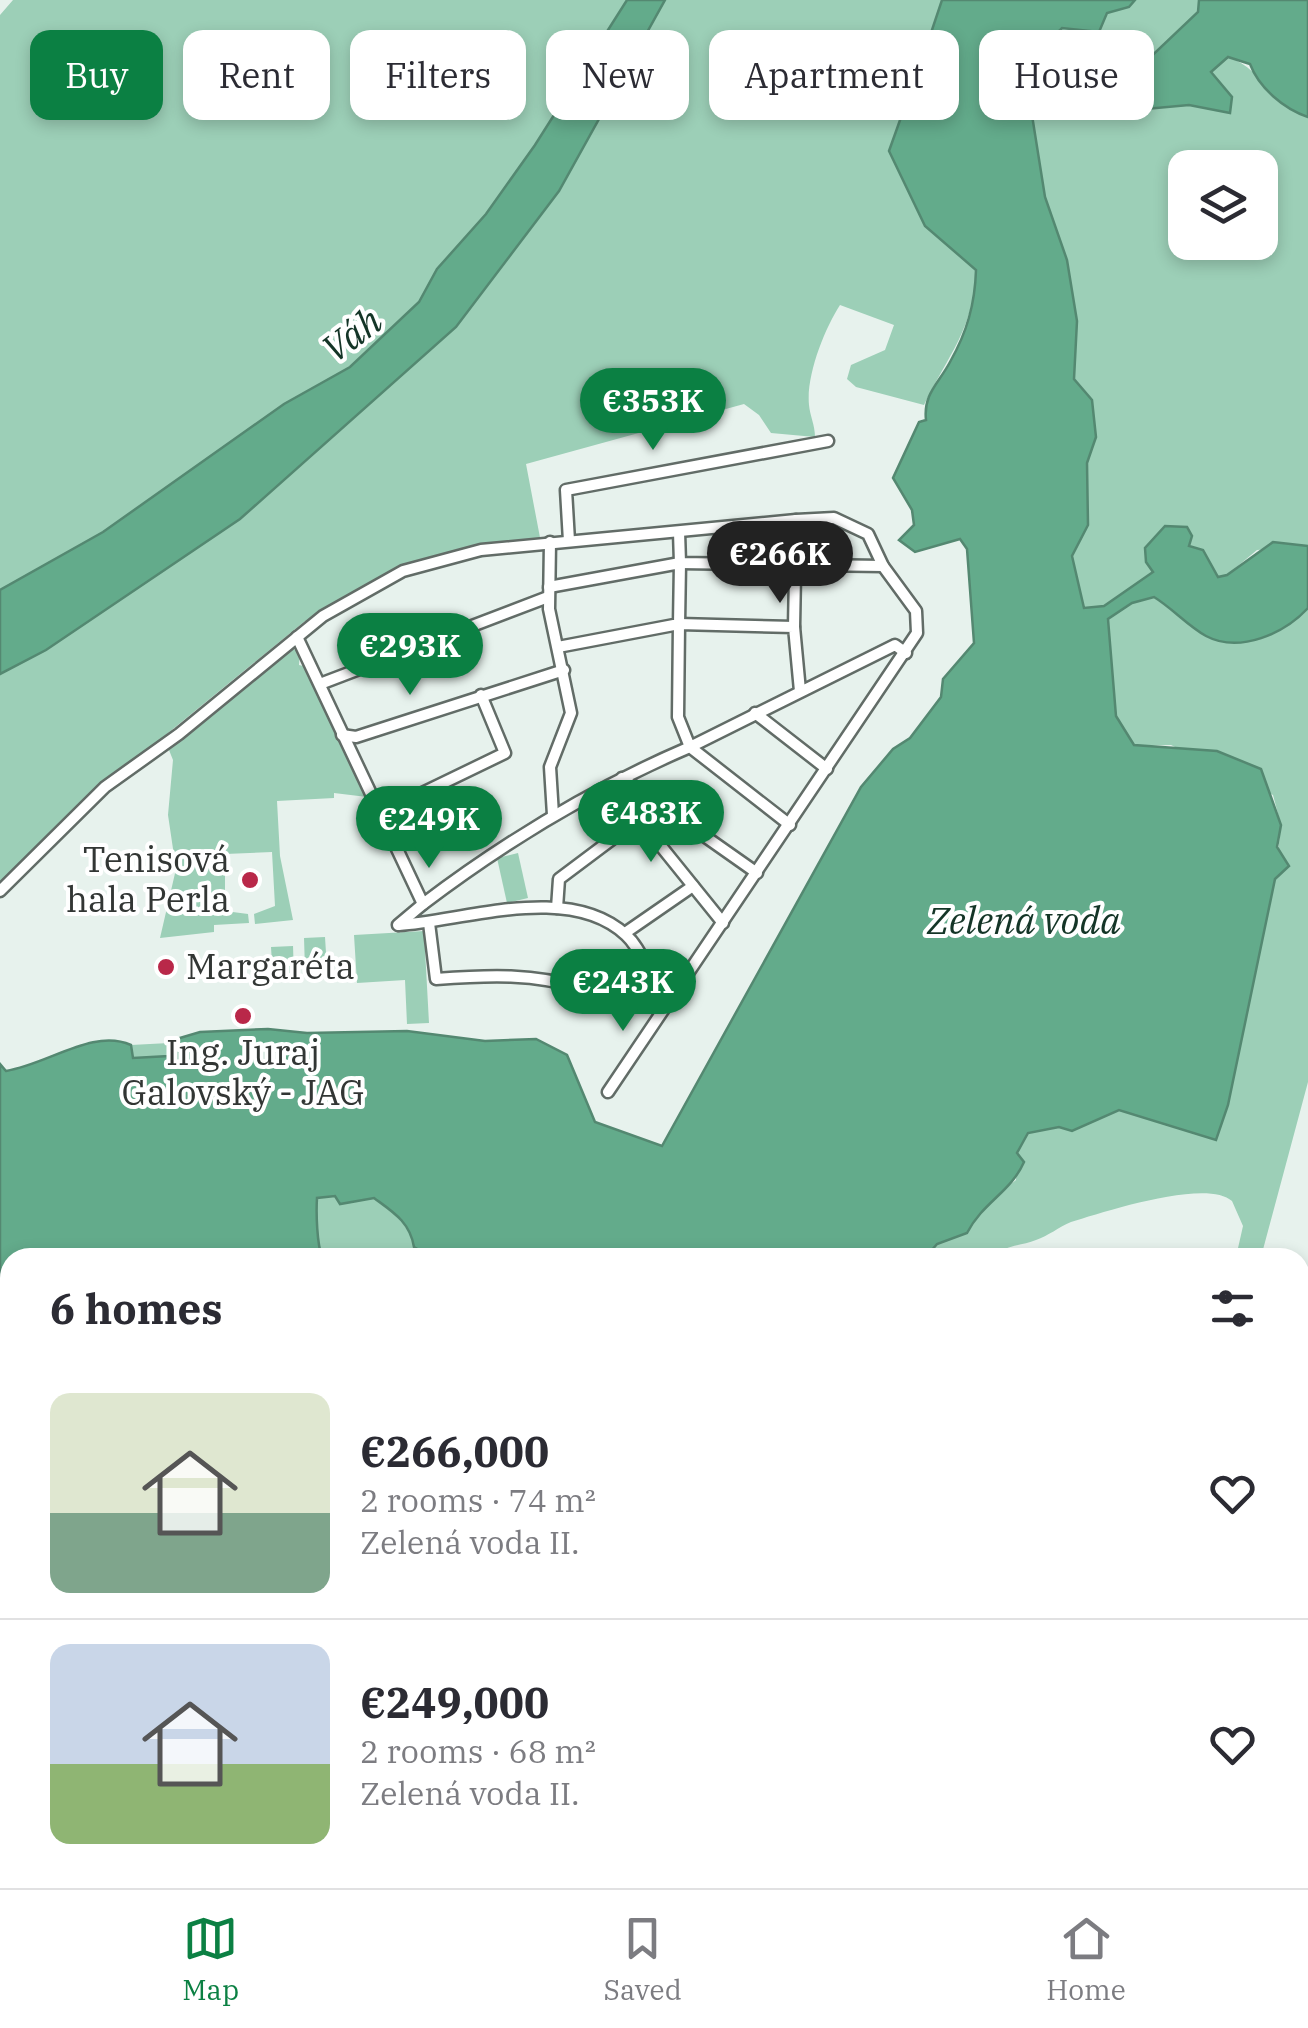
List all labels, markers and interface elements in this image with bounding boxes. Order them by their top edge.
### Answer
chip: Buy [30,30,163,120]
chip: Rent [183,30,330,120]
chip: Filters [350,30,526,120]
chip: New [546,30,689,120]
chip: Apartment [709,30,959,120]
chip: House [979,30,1154,120]
map controls [1168,150,1278,260]
button: layers [1168,150,1278,260]
water label: Váh [311,295,391,372]
pin: €353K [583,368,723,453]
text: €353K [602,379,704,421]
pin: €266K [710,521,850,606]
text: €266K [729,532,831,574]
pin: €293K [340,613,480,698]
text: €293K [359,624,461,666]
pin: €483K [581,780,721,865]
pin: €249K [359,786,499,871]
text: €483K [600,791,702,833]
text: €249K [378,797,480,839]
place label: Tenisová hala Perla [66,836,230,922]
marker: Tenisová hala Perla [239,869,261,891]
water label: Zelená voda [926,895,1121,944]
place label: Margaréta [186,943,355,989]
pin: €243K [553,949,693,1034]
marker: Margaréta [155,956,177,978]
text: €243K [572,960,674,1002]
marker: Ing. Juraj Galovský - JAG [232,1005,254,1027]
place label: Ing. Juraj Galovský - JAG [122,1029,364,1115]
text: 6 homes [50,1281,223,1336]
icon: filters [1205,1281,1260,1336]
text: €266,000 [360,1424,549,1479]
icon: home [130,1433,250,1553]
icon: heart [1205,1466,1260,1521]
text: 2 rooms · 74 m² [360,1479,596,1521]
text: Zelená voda II. [360,1521,580,1563]
text: €249,000 [360,1675,549,1730]
icon: home [130,1684,250,1804]
icon: heart [1205,1717,1260,1772]
text: 2 rooms · 68 m² [360,1730,596,1772]
text: Zelená voda II. [360,1772,580,1814]
tab: Map [182,1911,239,2008]
tab: Saved [603,1911,682,2008]
tab: Home [1046,1911,1126,2008]

